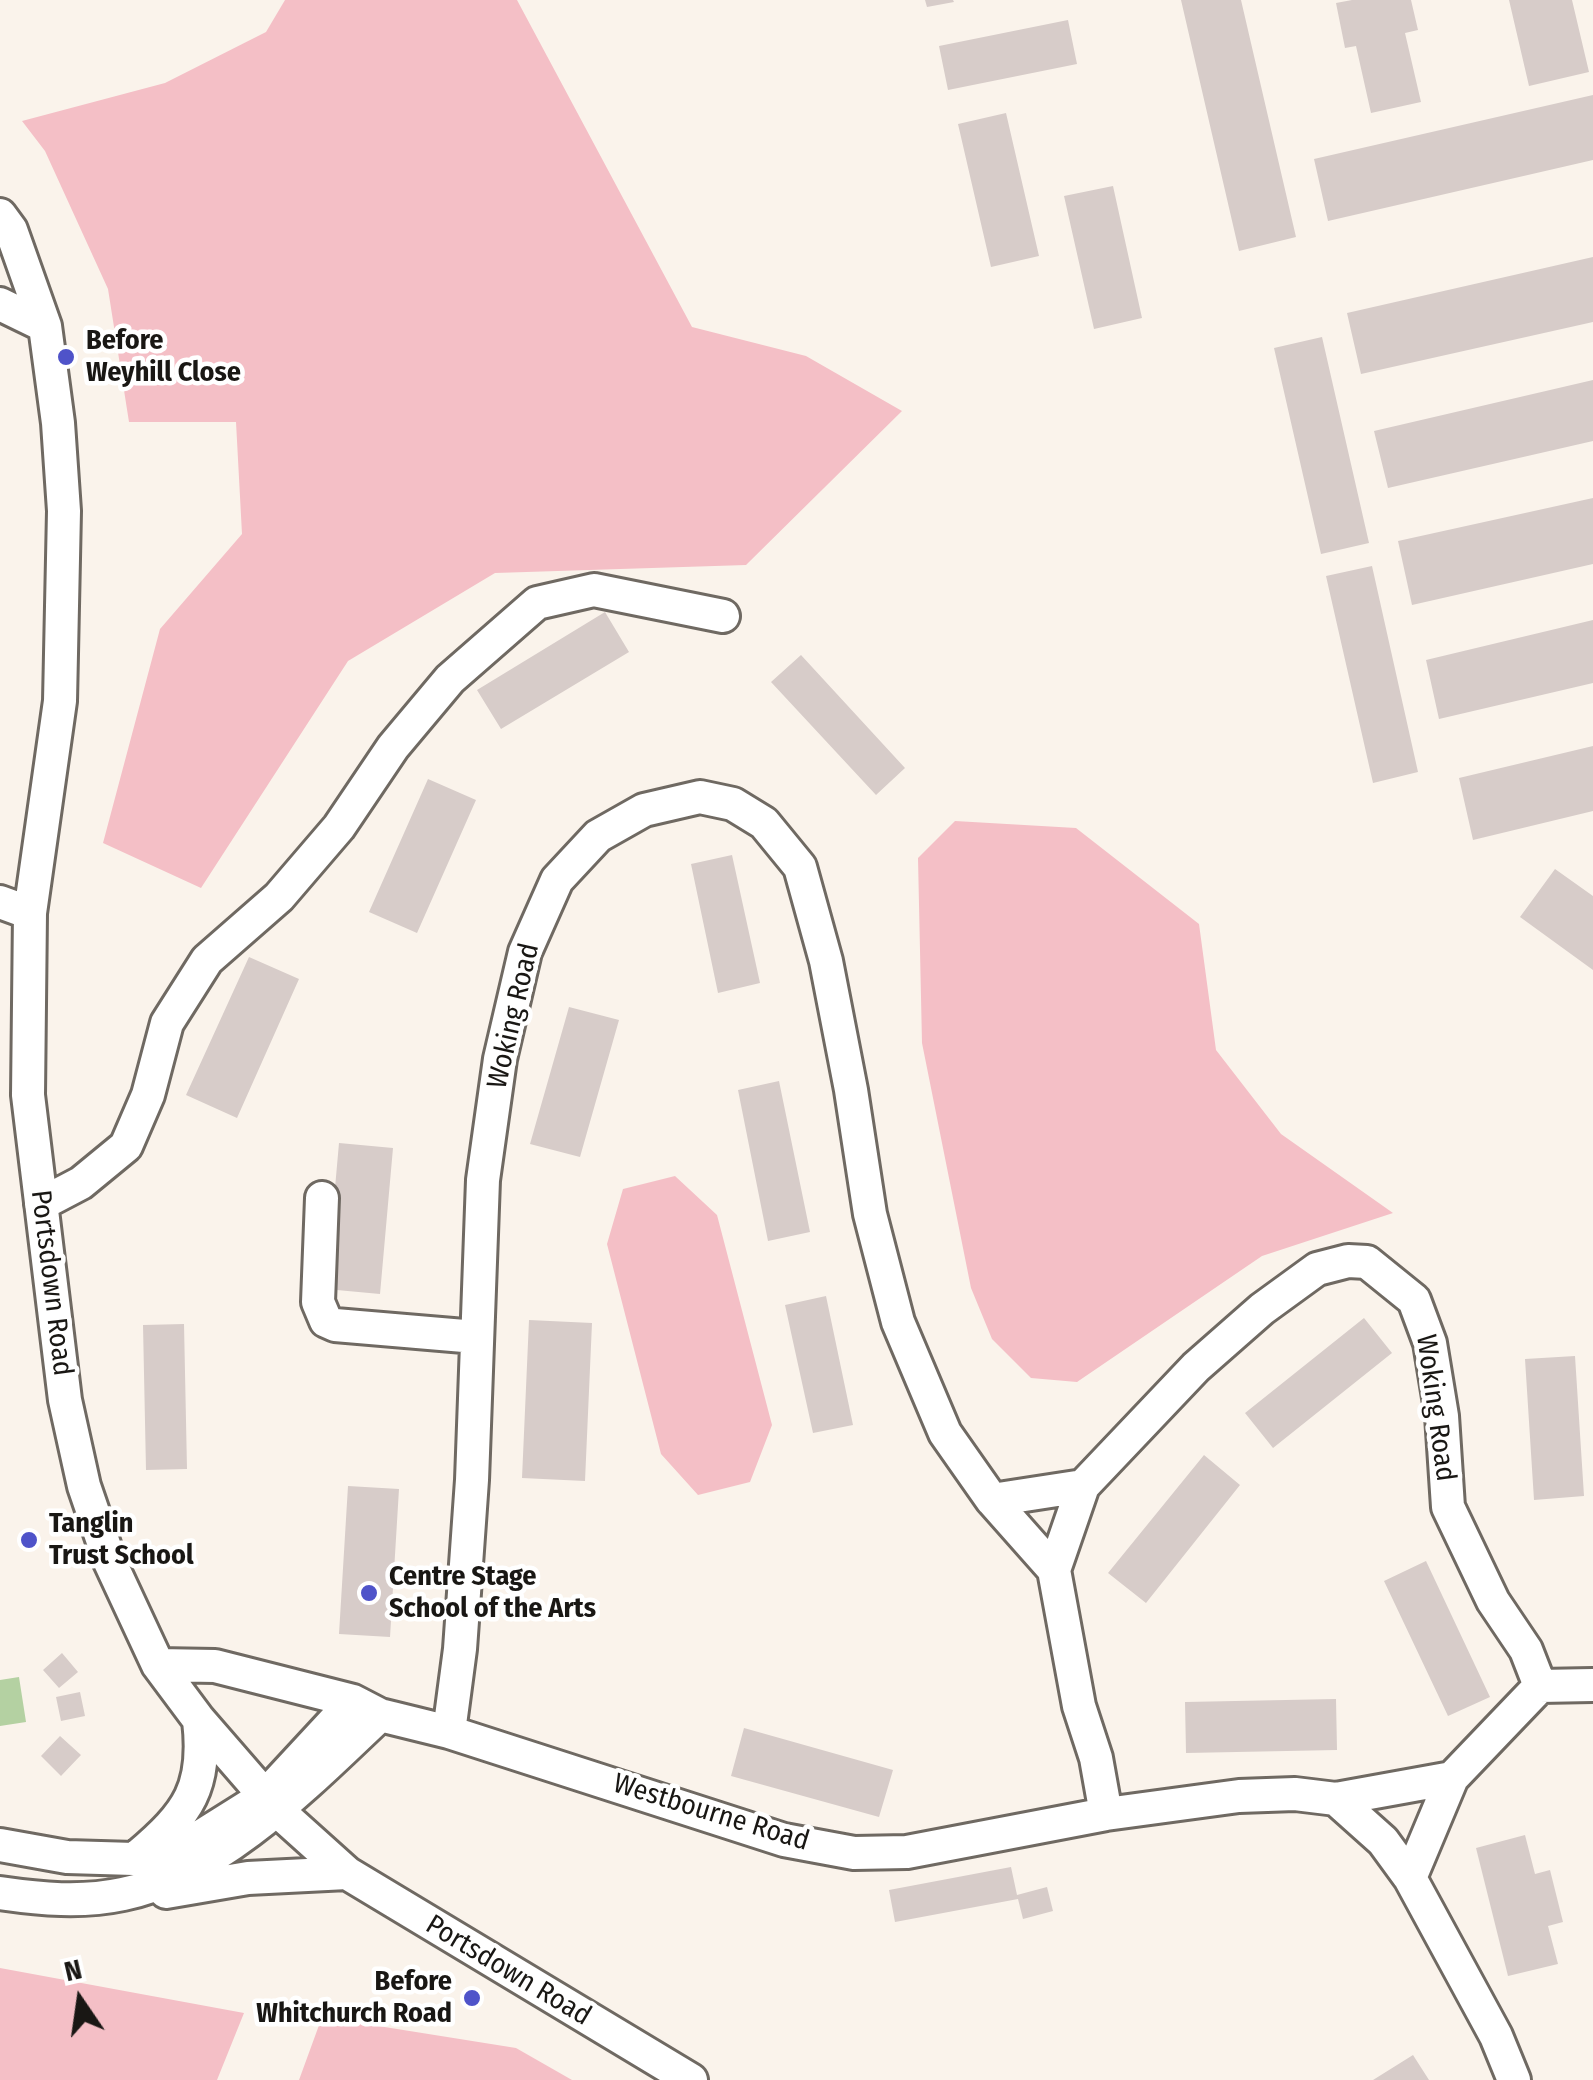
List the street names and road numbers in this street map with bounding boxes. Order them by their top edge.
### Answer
street label: Woking Road [481,940,547,1092]
street label: Portsdown Road [23,1188,79,1378]
street label: Woking Road [1408,1332,1462,1484]
street label: Westbourne Road [609,1767,813,1859]
street label: Portsdown Road [419,1908,597,2034]

